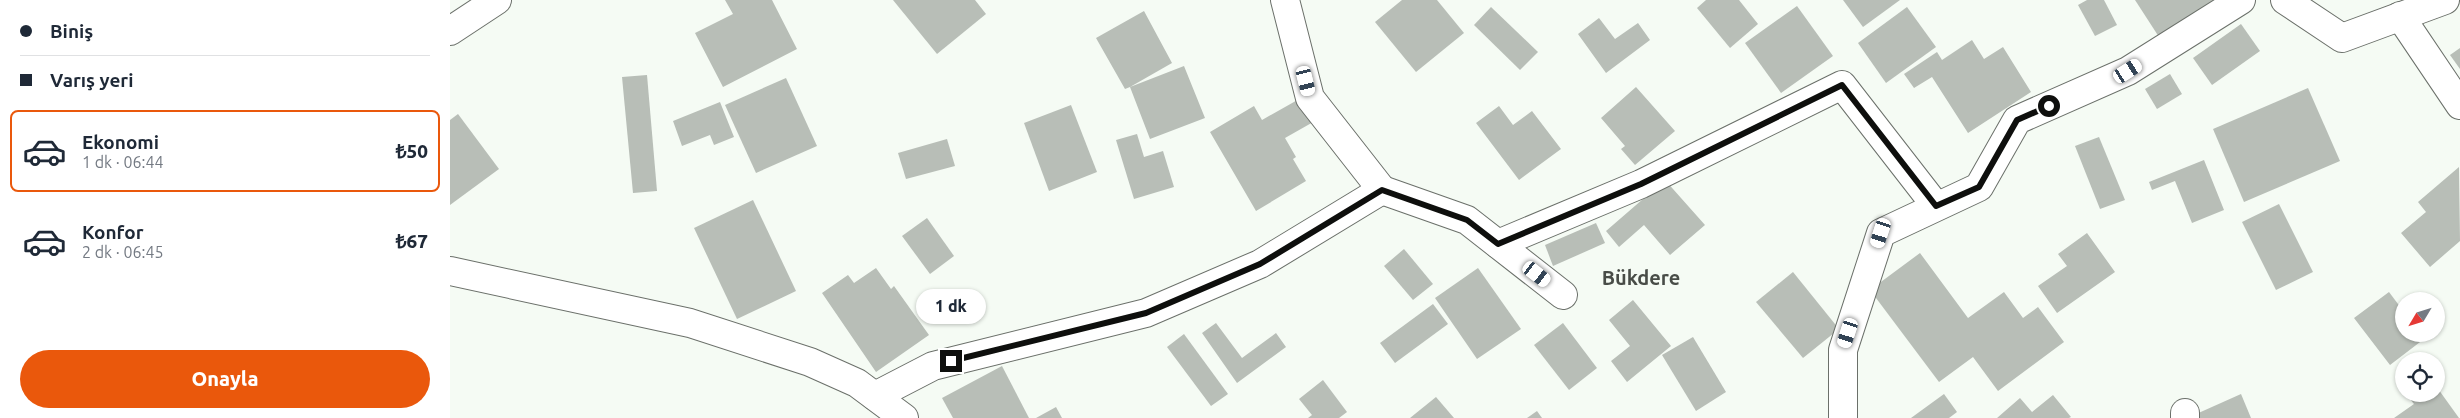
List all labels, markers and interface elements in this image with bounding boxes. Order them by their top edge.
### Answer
text: Biniş [50,20,93,42]
car [2111,57,2144,85]
car [1295,65,1316,97]
text: Varış yeri [50,69,133,91]
route start [2038,95,2060,117]
icon: car [22,129,67,174]
text: Ekonomi [82,131,159,153]
text: ₺50 [396,140,428,162]
text: 1 dk · 06:44 [82,153,163,171]
car [1869,216,1892,250]
icon: car [22,219,67,264]
text: Konfor [82,221,144,243]
text: ₺67 [396,230,428,252]
text: 2 dk · 06:45 [82,243,163,261]
car [1520,259,1553,289]
district label: Bükdere [1602,266,1680,289]
callout: 1 dk [916,288,986,324]
north arrow [2395,292,2445,342]
map controls [2395,292,2445,402]
text: 1 dk [935,297,967,315]
car [1836,316,1859,350]
button: Onayla [20,350,430,408]
route end [940,350,962,372]
button: locate [2395,352,2445,402]

